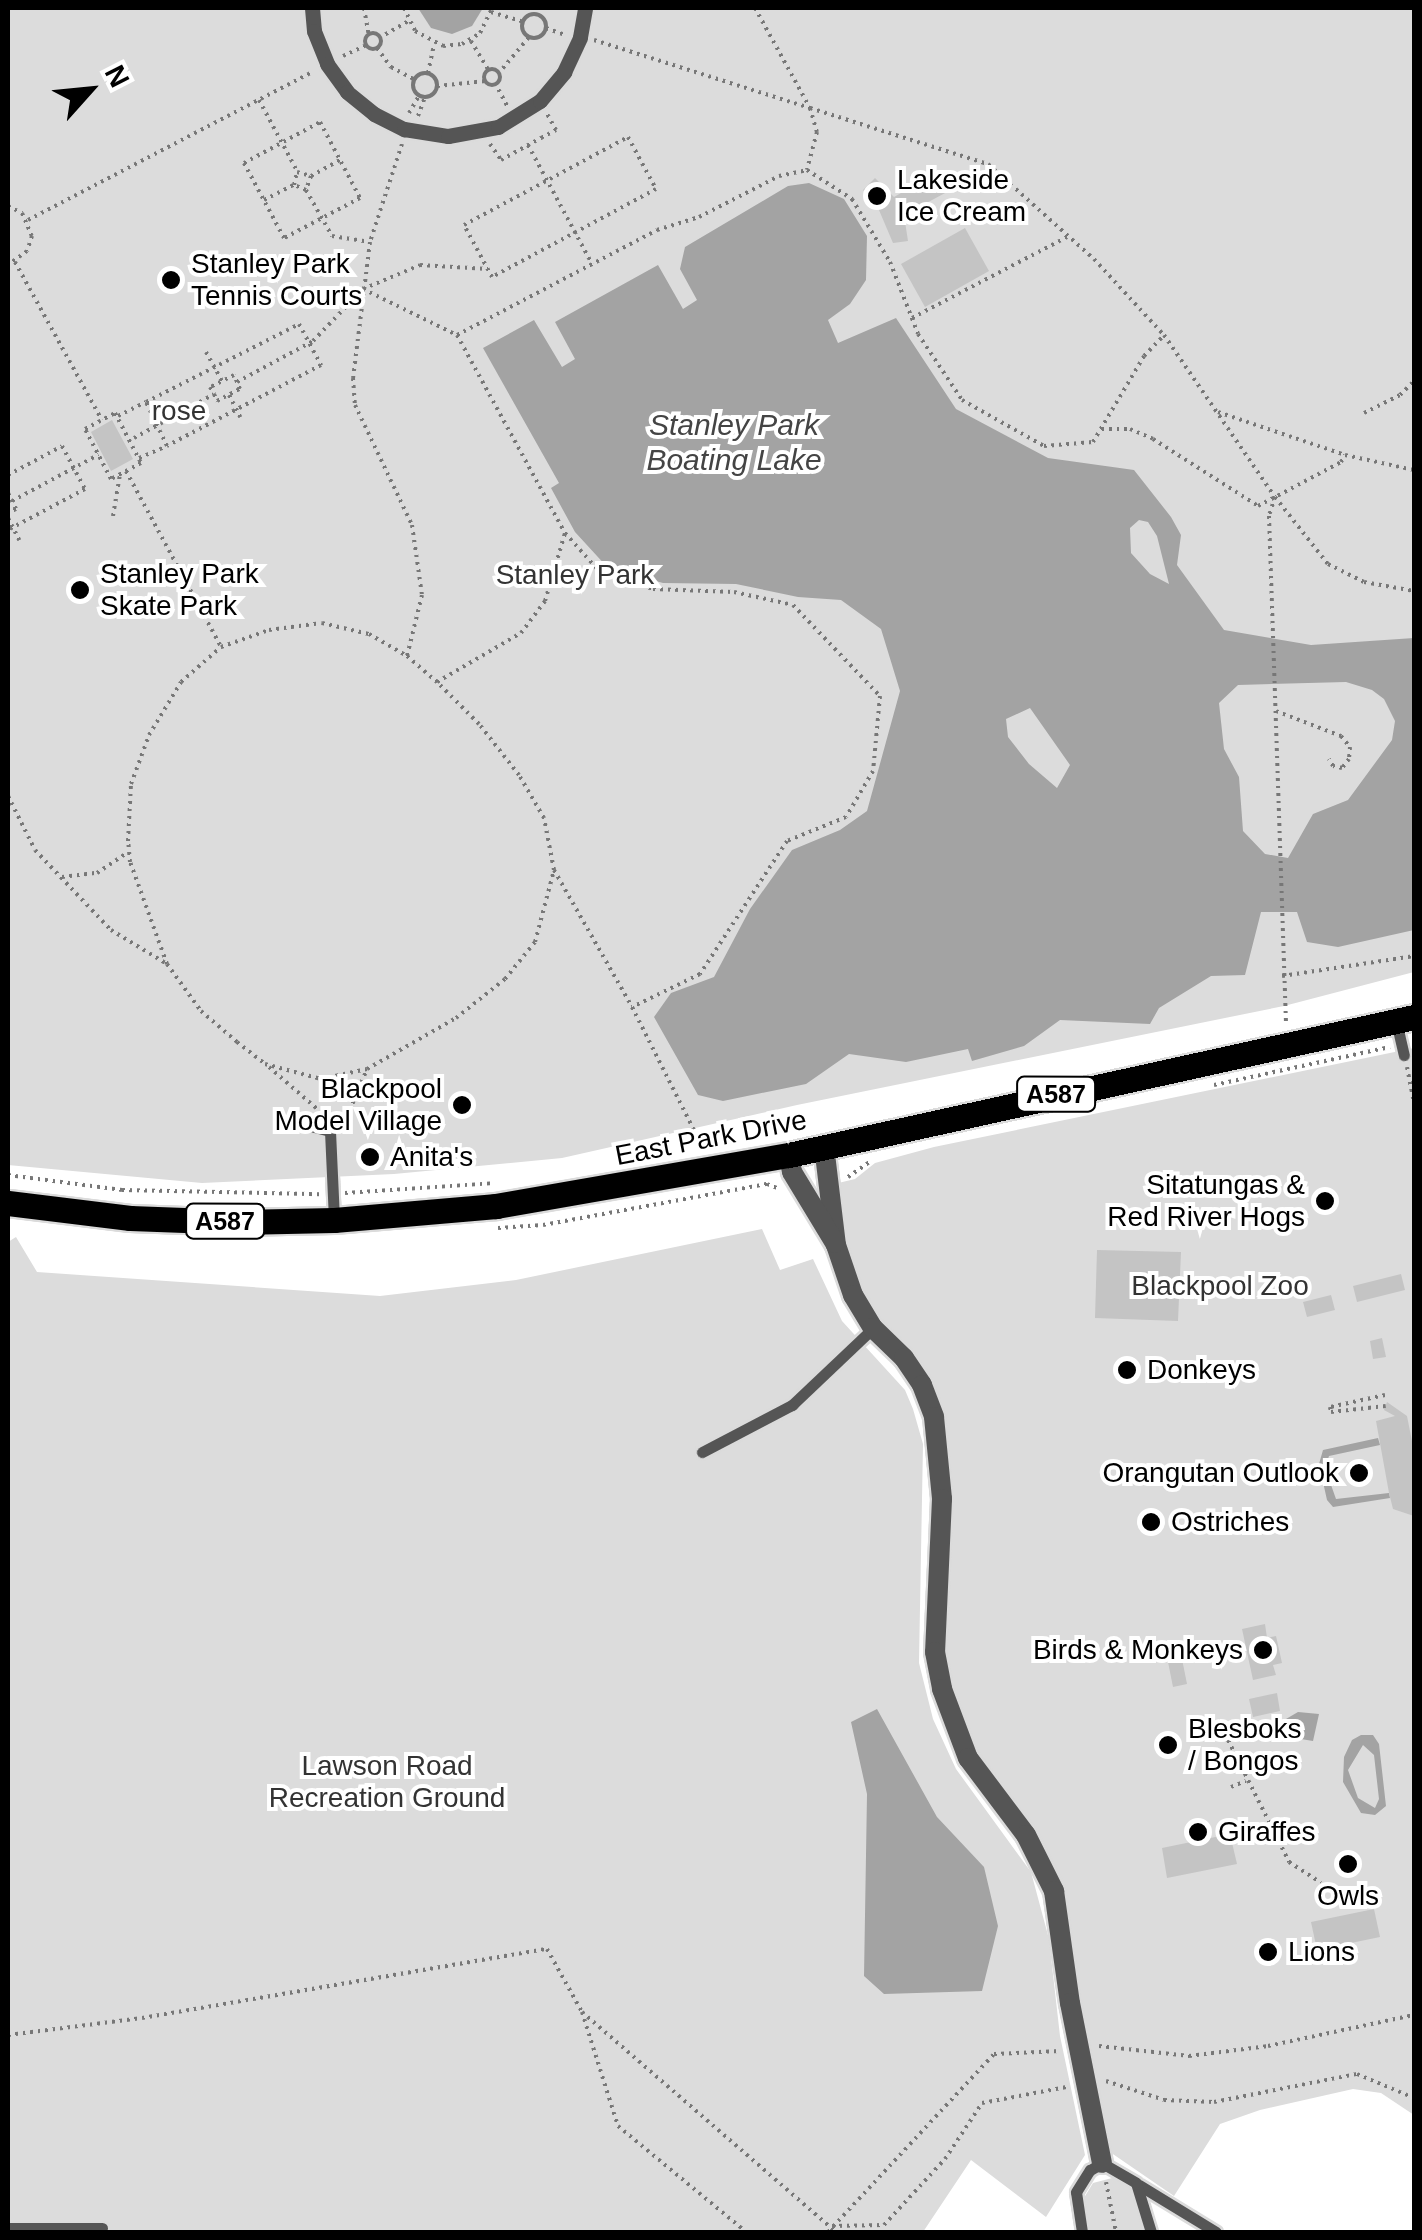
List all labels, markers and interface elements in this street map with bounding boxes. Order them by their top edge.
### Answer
north arrow [40,40,140,140]
text: N [99,60,136,92]
place label: Lakeside Ice Cream [897,163,1026,229]
marker: Lakeside Ice Cream [866,185,888,207]
place label: Stanley Park Tennis Courts [191,247,362,313]
marker: Stanley Park Tennis Courts [160,269,182,291]
park label: rose [152,394,206,428]
water label: Stanley Park Boating Lake [646,407,822,478]
place label: Stanley Park Skate Park [100,557,259,623]
park label: Stanley Park [496,558,654,592]
marker: Stanley Park Skate Park [69,579,91,601]
place label: Blackpool Model Village [274,1072,442,1138]
road number: A587 [1016,1074,1096,1114]
marker: Blackpool Model Village [451,1094,473,1116]
street label: East Park Drive [612,1103,810,1173]
place label: Anita's [390,1140,473,1174]
marker: Anita's [359,1146,381,1168]
place label: Sitatungas & Red River Hogs [1107,1168,1305,1234]
marker: Sitatungas & Red River Hogs [1314,1190,1336,1212]
road number: A587 [185,1201,265,1241]
park label: Blackpool Zoo [1131,1269,1309,1303]
place label: Donkeys [1147,1353,1256,1387]
marker: Donkeys [1116,1359,1138,1381]
place label: Orangutan Outlook [1102,1456,1339,1490]
marker: Orangutan Outlook [1348,1462,1370,1484]
place label: Ostriches [1171,1505,1289,1539]
marker: Ostriches [1140,1511,1162,1533]
place label: Birds & Monkeys [1033,1633,1243,1667]
marker: Birds & Monkeys [1252,1639,1274,1661]
place label: Blesboks / Bongos [1188,1712,1302,1778]
marker: Blesboks / Bongos [1157,1734,1179,1756]
park label: Lawson Road Recreation Ground [269,1749,505,1815]
place label: Giraffes [1218,1815,1316,1849]
marker: Giraffes [1187,1821,1209,1843]
marker: Owls [1337,1853,1359,1875]
place label: Owls [1317,1879,1379,1913]
place label: Lions [1288,1935,1355,1969]
marker: Lions [1257,1941,1279,1963]

